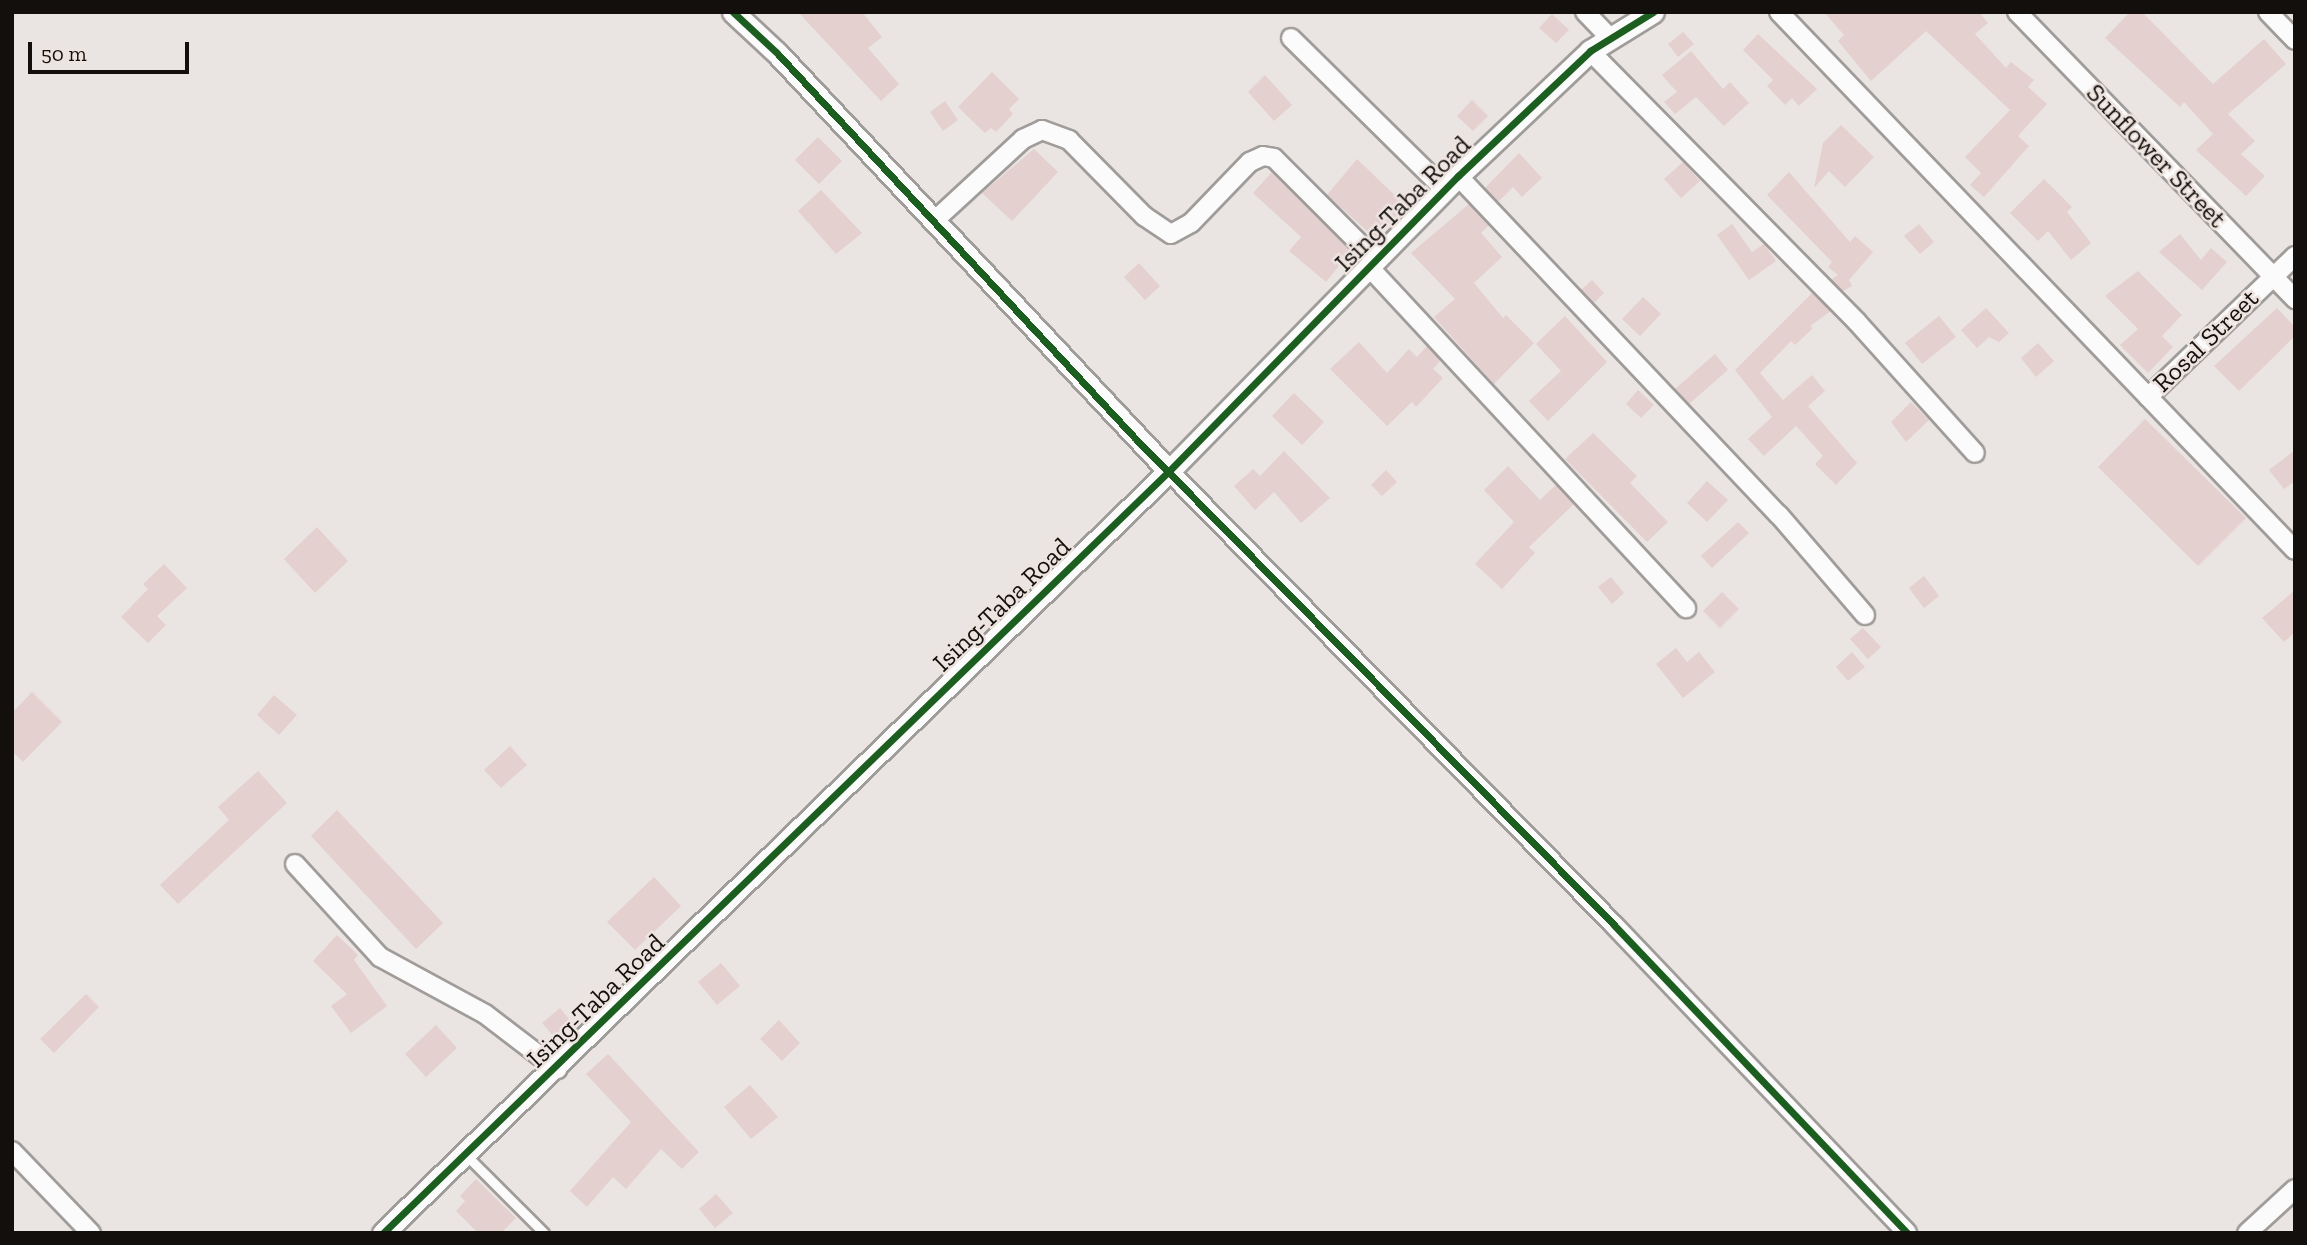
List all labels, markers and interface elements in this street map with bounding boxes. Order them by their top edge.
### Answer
scale bar [32,28,192,72]
text: 50 m [41,41,87,66]
street label: Sunflower Street [2079,77,2233,235]
street label: Ising-Taba Road [1329,130,1477,278]
street label: Rosal Street [2147,283,2265,399]
street label: Ising-Taba Road [927,532,1077,678]
street label: Ising-Taba Road [521,928,671,1074]

